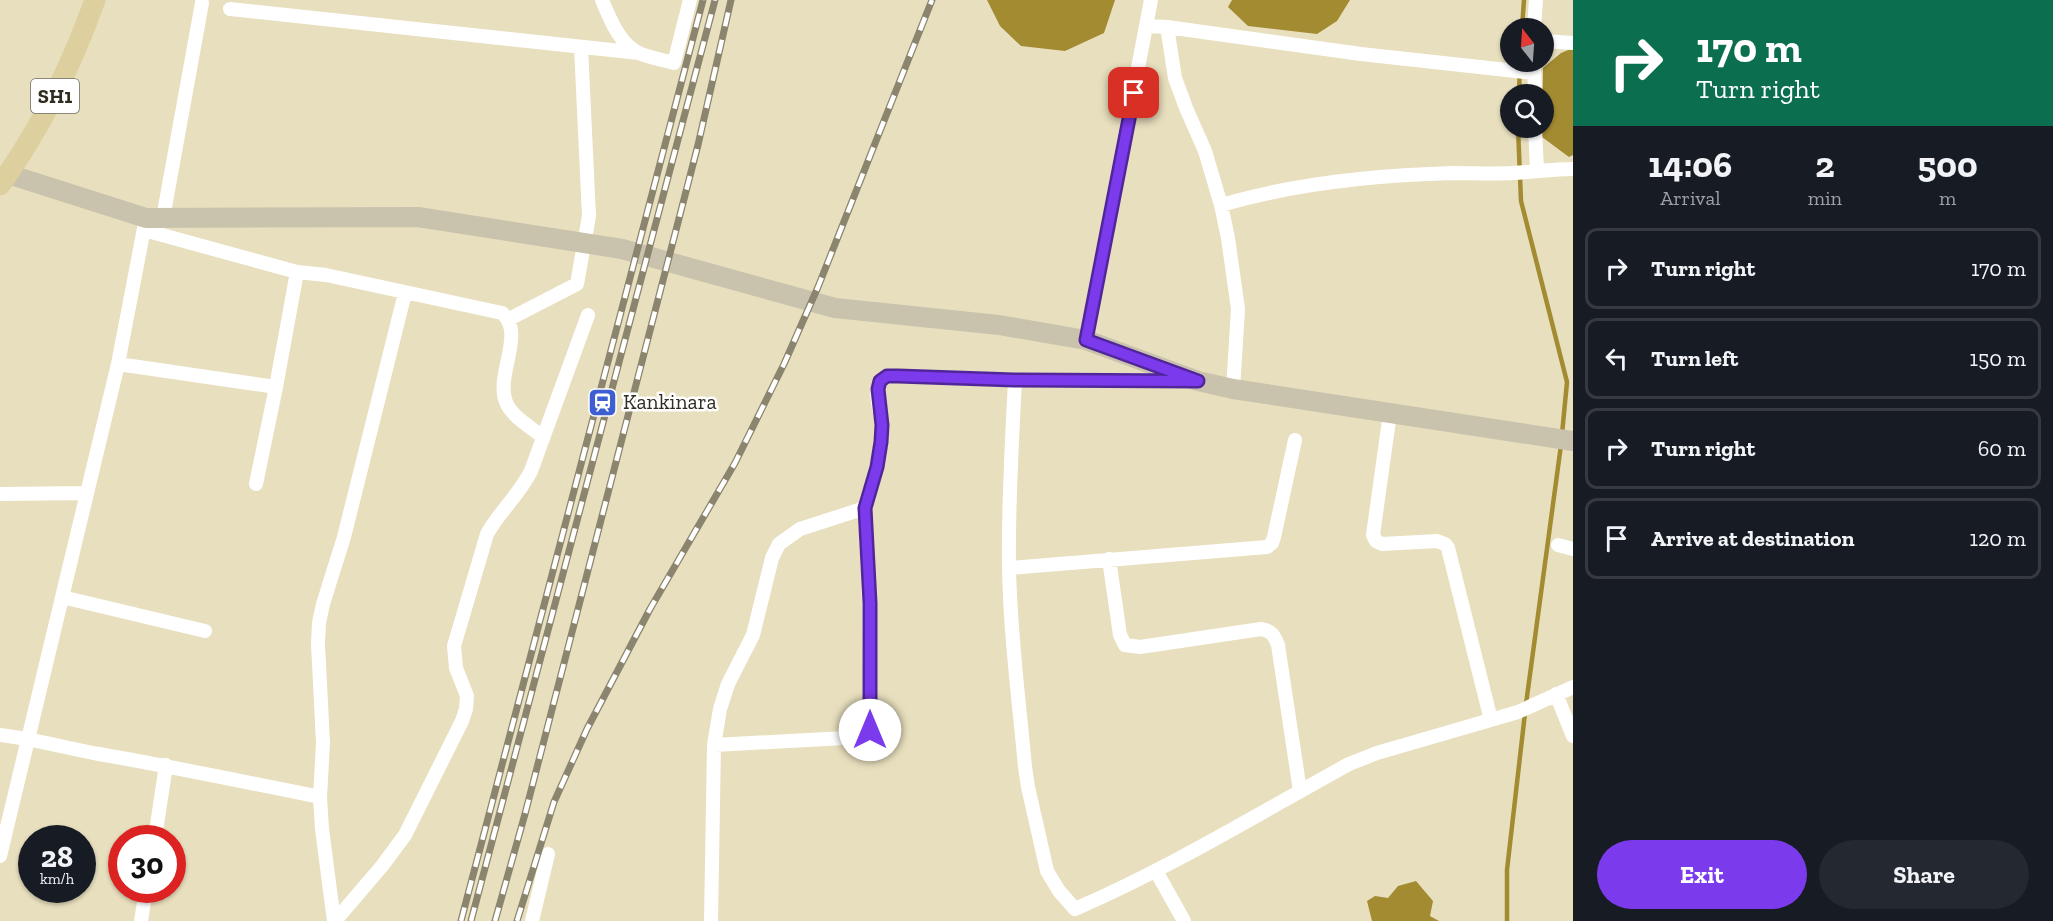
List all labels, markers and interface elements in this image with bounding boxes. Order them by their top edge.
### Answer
north arrow [1500,18,1554,72]
map controls [1500,18,1554,138]
text: 170 m [1696,22,1802,73]
icon: right [1597,24,1675,102]
pin [1108,67,1159,118]
text: Turn right [1696,73,1820,105]
icon: arrive [1117,76,1150,109]
road number: SH1 [31,79,79,113]
button: search [1500,84,1554,138]
text: 14:06 [1648,143,1732,186]
text: 2 [1815,143,1835,186]
text: 500 [1917,143,1978,186]
text: Arrival [1660,186,1720,210]
text: min [1808,186,1842,210]
text: m [1939,186,1956,210]
icon: right [1600,252,1633,285]
text: Turn right [1651,255,1755,282]
text: 170 m [1971,255,2026,282]
icon: left [1600,342,1633,375]
text: Turn left [1651,345,1738,372]
text: 150 m [1970,345,2026,372]
station icon: Kankinara [586,386,618,418]
place label: Kankinara [623,389,717,414]
icon: right [1600,432,1633,465]
text: Turn right [1651,435,1755,462]
text: 60 m [1978,435,2026,462]
icon: arrive [1600,522,1633,555]
text: Arrive at destination [1651,525,1854,552]
text: 120 m [1970,525,2026,552]
position arrow [838,698,902,762]
speed limit sign: 30 [108,825,186,903]
text: 28 [41,839,73,875]
button: Exit [1597,840,1807,909]
button: Share [1819,840,2029,909]
text: km/h [40,870,74,888]

